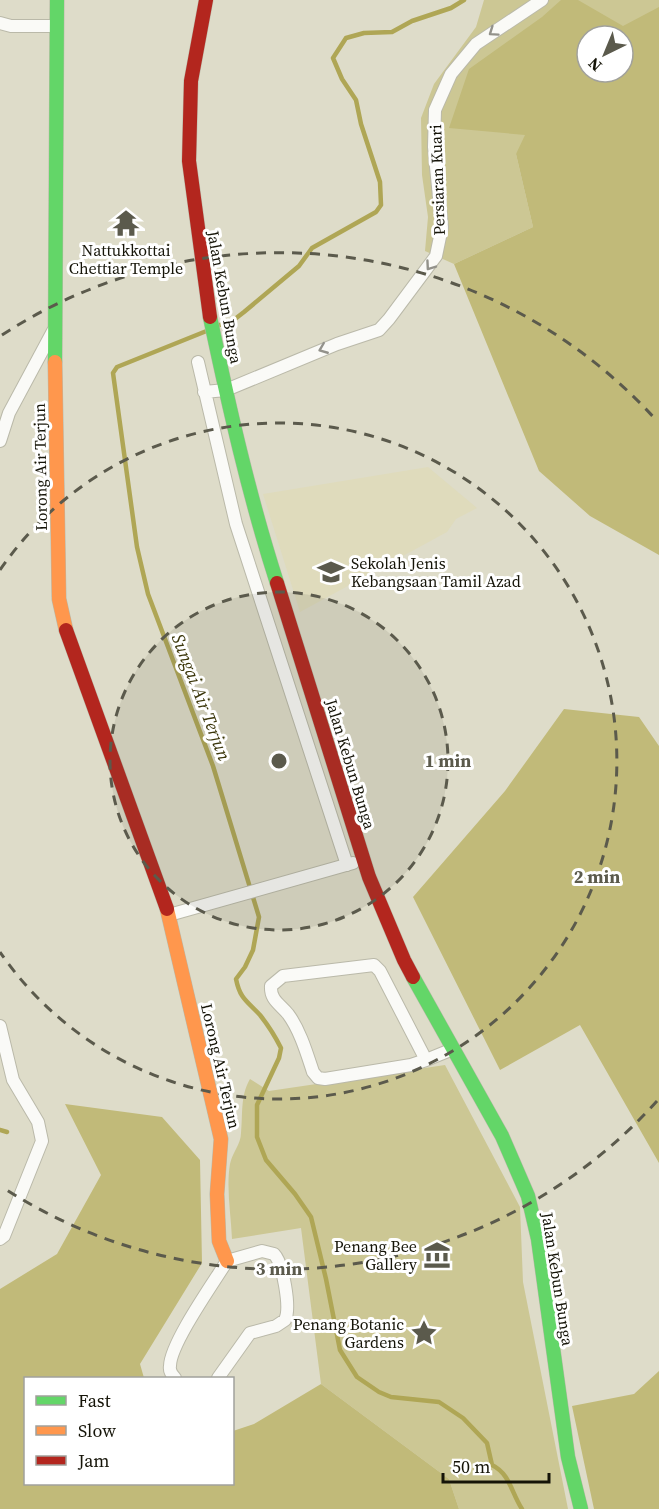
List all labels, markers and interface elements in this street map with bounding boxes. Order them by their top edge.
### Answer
north arrow [575,24,635,84]
one-way arrow [488,25,499,36]
text: N [583,53,607,77]
street label: Persiaran Kuari [424,124,450,236]
temple icon: Nattukkottai Chettiar Temple [111,208,141,238]
street label: Jalan Kebun Bunga [202,228,248,366]
place label: Nattukkottai Chettiar Temple [69,239,183,279]
one-way arrow [426,259,437,270]
one-way arrow [319,342,330,354]
street label: Lorong Air Terjun [28,403,52,531]
place label: Sekolah Jenis Kebangsaan Tamil Azad [351,552,521,592]
school or university icon: Sekolah Jenis Kebangsaan Tamil Azad [316,557,346,587]
water label: Sungai Air Terjun [166,630,237,764]
street label: Jalan Kebun Bunga [320,695,381,833]
text: 1 min [425,748,471,773]
centre of rings [269,751,289,771]
text: 2 min [574,864,620,889]
street label: Lorong Air Terjun [196,1001,246,1131]
street label: Jalan Kebun Bunga [536,1210,580,1348]
place label: Penang Bee Gallery [334,1235,418,1275]
museum icon: Penang Bee Gallery [422,1240,452,1270]
text: 3 min [256,1256,302,1281]
place label: Penang Botanic Gardens [293,1313,404,1353]
place icon: Penang Botanic Gardens [409,1318,439,1348]
legend [24,1377,234,1485]
text: Fast [78,1388,111,1413]
text: Slow [78,1418,116,1443]
scale bar [443,1446,550,1484]
text: Jam [77,1448,110,1473]
text: 50 m [452,1454,490,1479]

